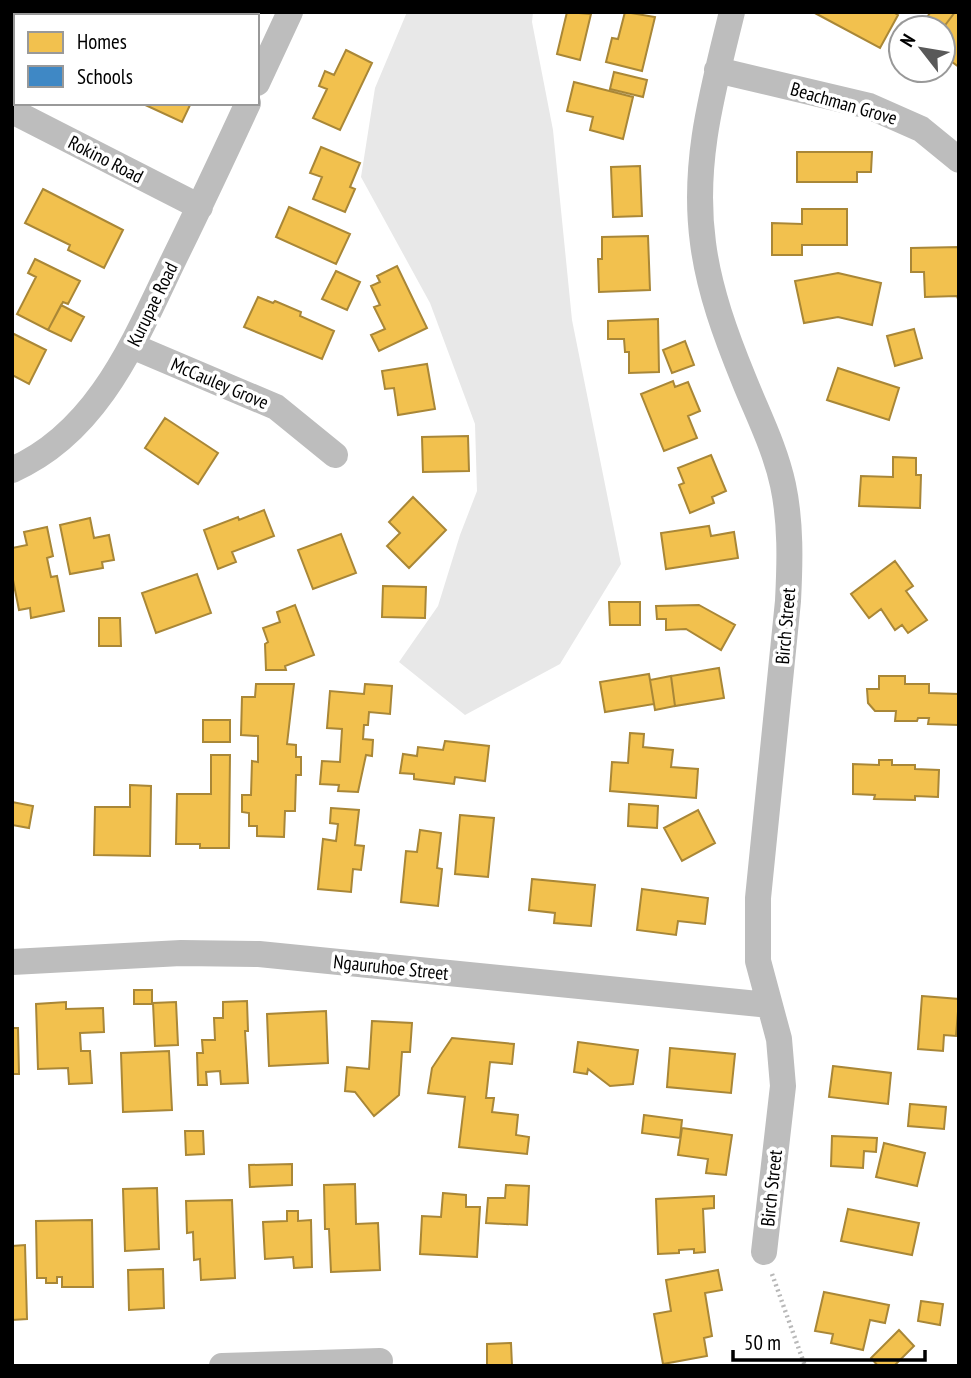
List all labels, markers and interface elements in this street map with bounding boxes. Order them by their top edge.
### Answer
legend [14,14,259,105]
north arrow [887,14,957,84]
text: Homes [77,28,127,55]
text: N [894,30,920,51]
text: Schools [77,63,133,90]
street label: Beachman Grove [788,76,900,130]
street label: Rokino Road [64,130,148,188]
street label: Kurupae Road [121,258,183,350]
street label: McCauley Grove [168,352,272,414]
street label: Birch Street [770,586,800,665]
street label: Ngauruhoe Street [332,949,450,985]
street label: Birch Street [755,1148,787,1227]
scale bar [733,1318,926,1362]
text: 50 m [744,1329,781,1356]

